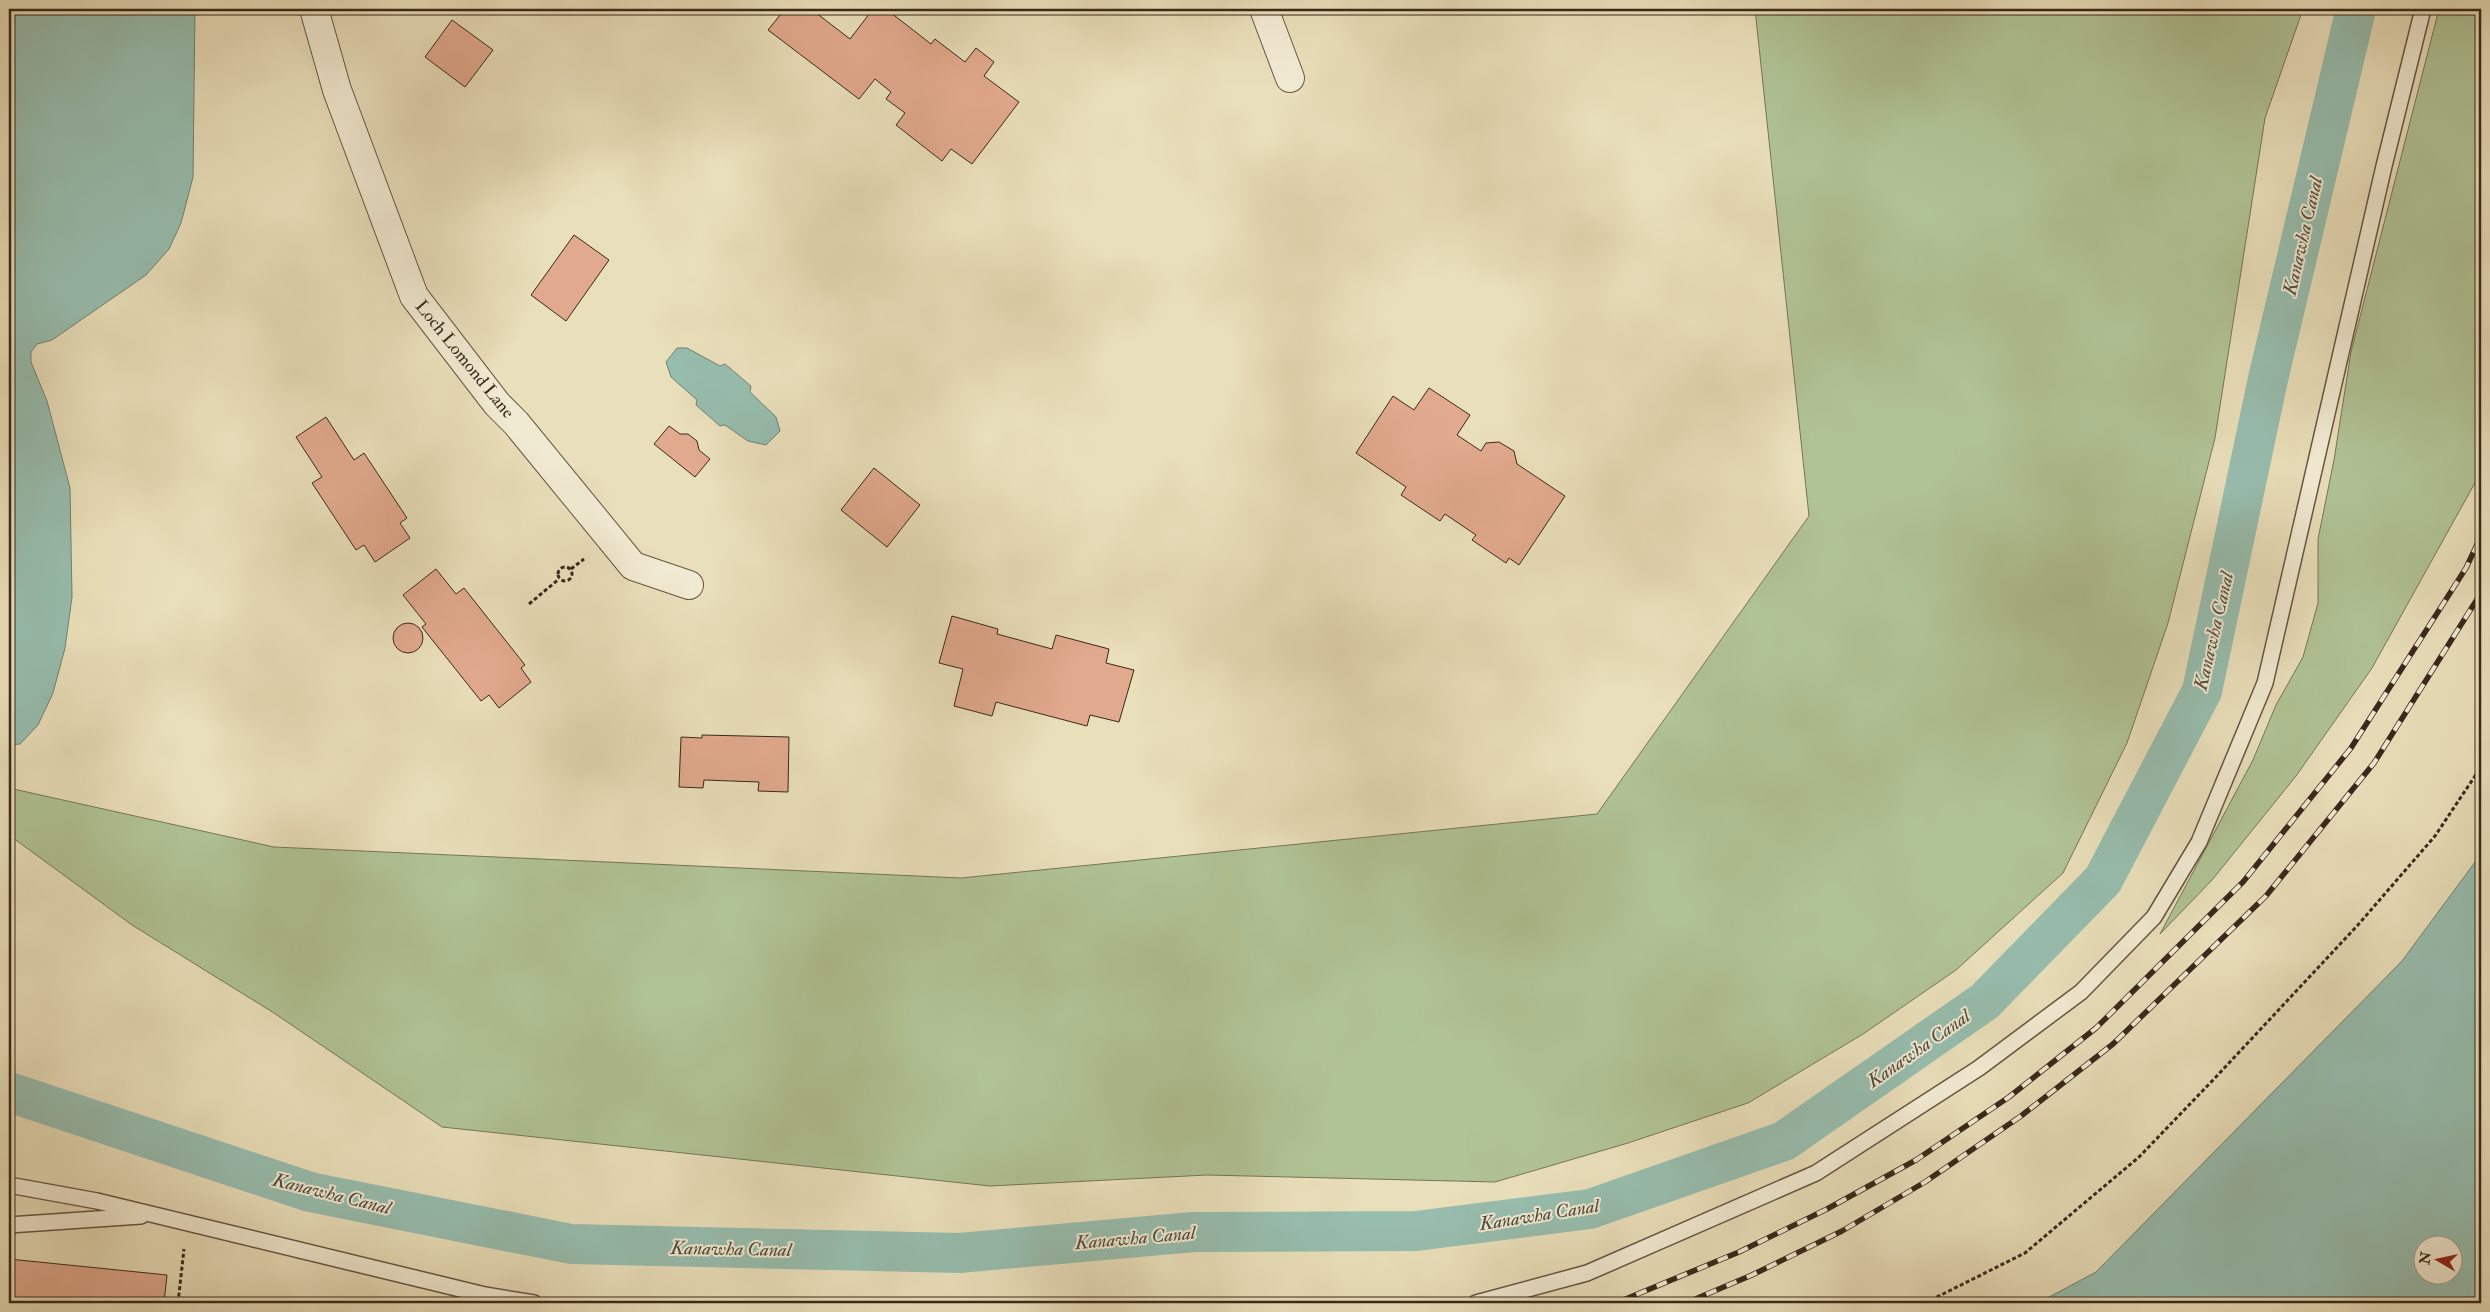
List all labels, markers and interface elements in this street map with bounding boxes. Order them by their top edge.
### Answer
water label: Kanawha Canal [2277,173,2329,299]
street label: Loch Lomond Lane [410,295,520,424]
water label: Kanawha Canal [2188,568,2240,694]
water label: Kanawha Canal [1861,1004,1976,1094]
water label: Kanawha Canal [269,1167,395,1221]
water label: Kanawha Canal [1477,1193,1602,1236]
water label: Kanawha Canal [1073,1221,1198,1255]
north arrow [2412,1234,2462,1284]
water label: Kanawha Canal [669,1236,793,1262]
text: N [2416,1250,2435,1267]

